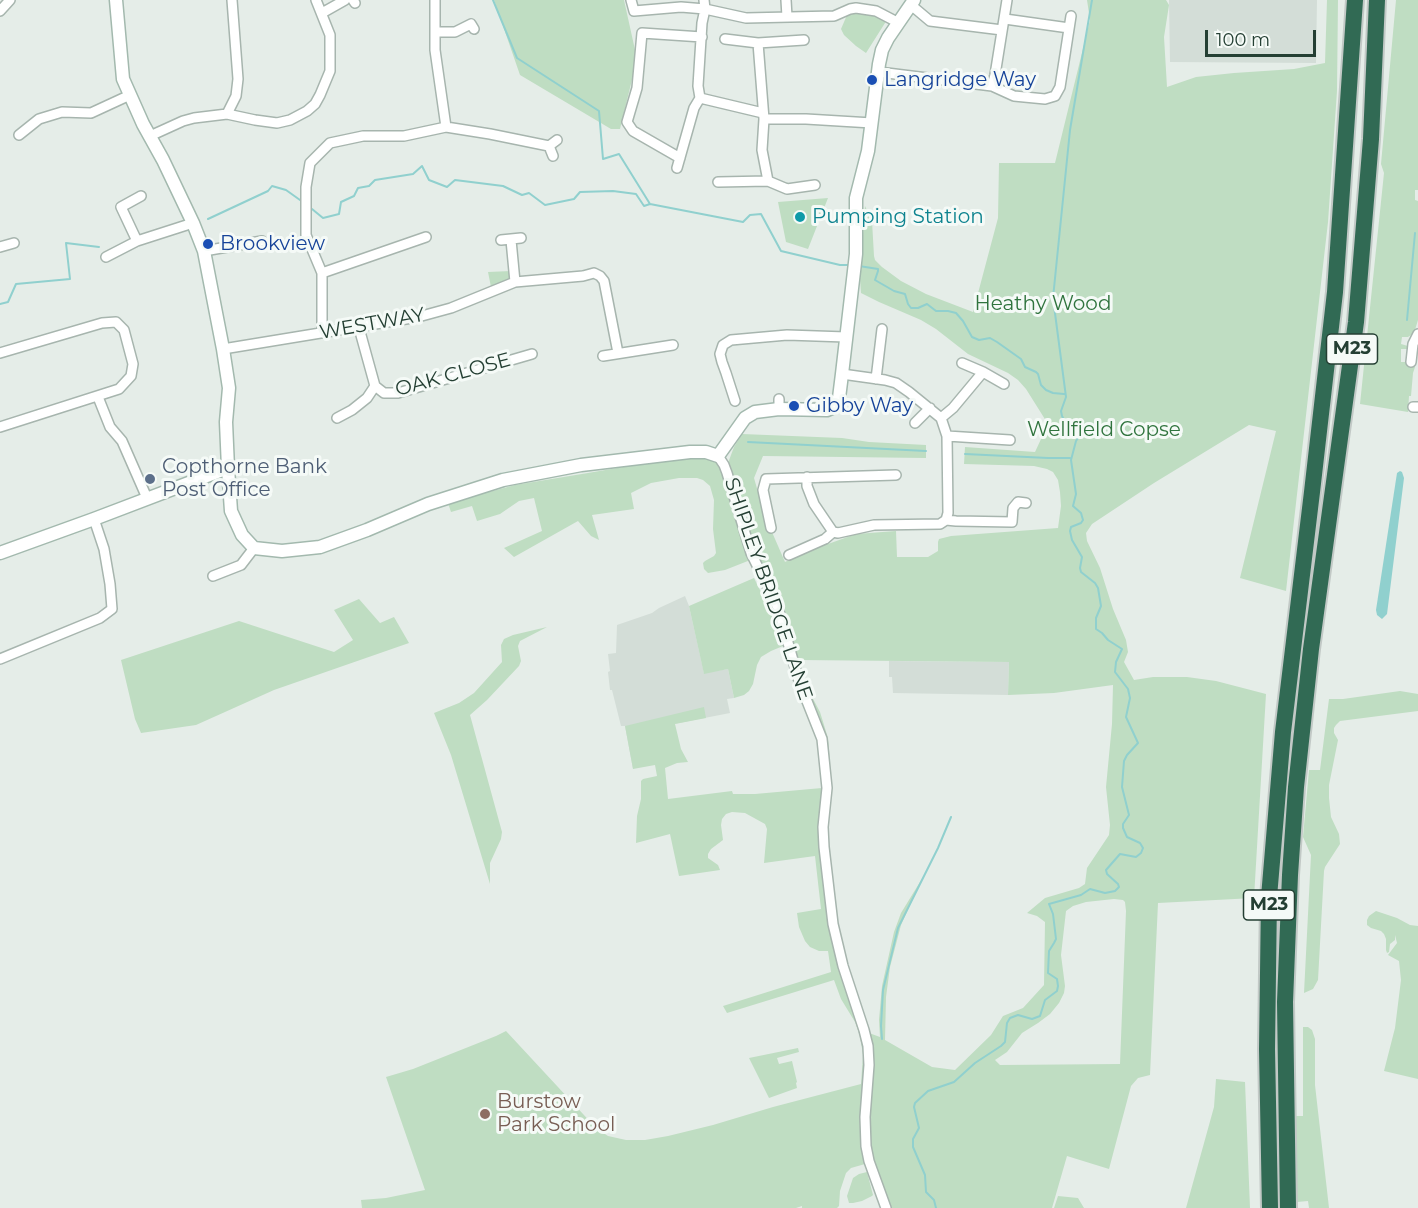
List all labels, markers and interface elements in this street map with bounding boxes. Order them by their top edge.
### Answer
scale bar [1208,18,1319,56]
text: 100 m [1216,29,1270,51]
place label: Langridge Way [884,68,1036,92]
marker: Langridge Way [865,73,879,87]
place label: Pumping Station [812,205,984,229]
marker: Pumping Station [793,210,807,224]
place label: Brookview [220,232,325,256]
marker: Brookview [201,237,215,251]
park label: Heathy Wood [975,292,1111,316]
street label: WESTWAY [318,303,426,345]
road number: M23 [1326,334,1378,364]
street label: OAK CLOSE [393,348,513,402]
place label: Gibby Way [806,394,913,418]
marker: Gibby Way [787,399,801,413]
park label: Wellfield Copse [1027,418,1181,442]
place label: Copthorne Bank Post Office [162,455,327,502]
marker: Copthorne Bank Post Office [143,472,157,486]
street label: SHIPLEY BRIDGE LANE [719,475,817,703]
road number: M23 [1244,890,1294,920]
place label: Burstow Park School [497,1090,615,1137]
marker: Burstow Park School [478,1107,492,1121]

